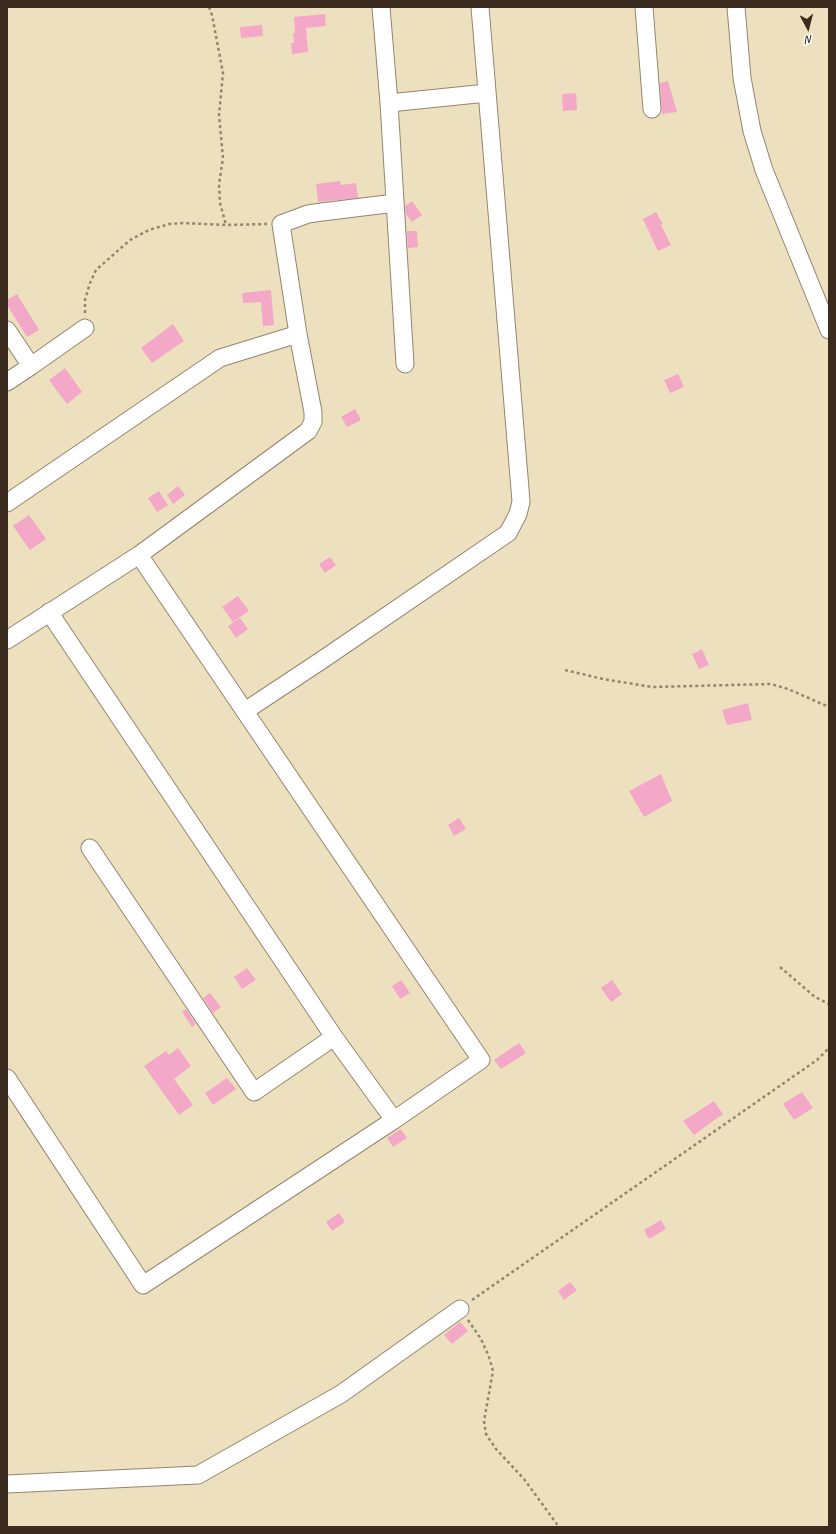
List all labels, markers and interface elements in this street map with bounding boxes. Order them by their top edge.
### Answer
north arrow [788,8,828,48]
text: N [805,33,814,47]

